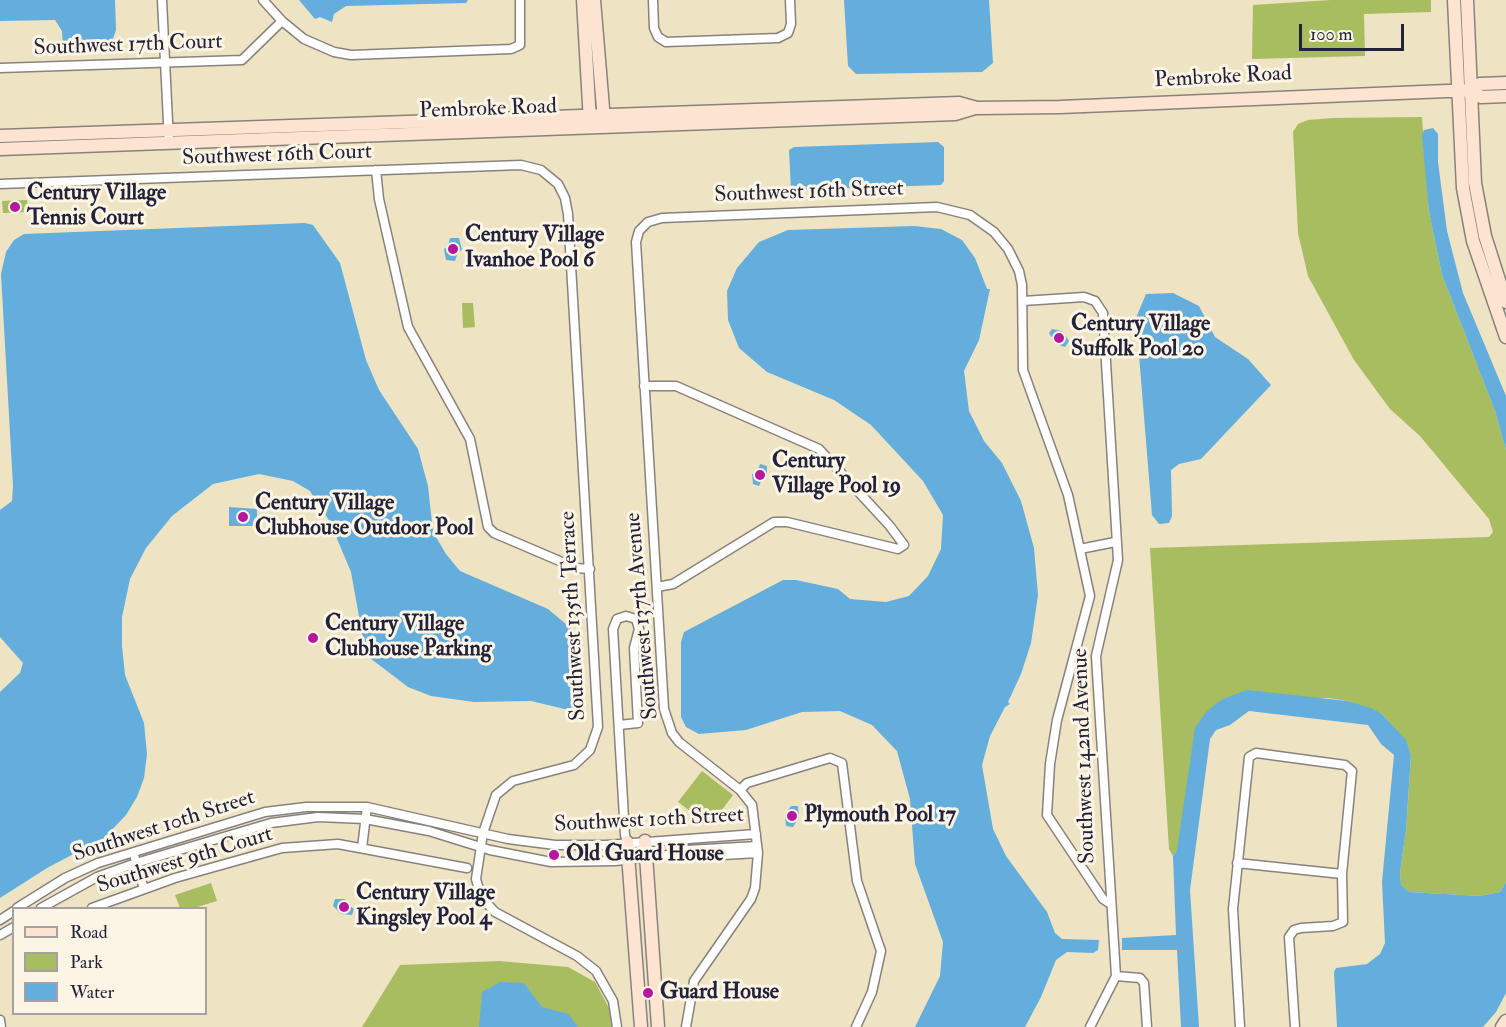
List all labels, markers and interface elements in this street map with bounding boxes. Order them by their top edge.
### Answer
scale bar [1302,12,1407,50]
text: 100 m [1310,23,1353,46]
street label: Southwest 17th Court [33,30,223,62]
street label: Pembroke Road [1154,61,1292,95]
street label: Pembroke Road [419,94,557,126]
street label: Southwest 16th Court [182,139,372,173]
street label: Southwest 16th Street [714,176,904,210]
place label: Century Village Tennis Court [27,181,166,232]
marker: Century Village Tennis Court [8,200,22,214]
place label: Century Village Ivanhoe Pool 6 [465,223,604,274]
marker: Century Village Ivanhoe Pool 6 [446,242,460,256]
place label: Century Village Suffolk Pool 20 [1071,312,1210,364]
marker: Century Village Suffolk Pool 20 [1052,331,1066,345]
place label: Century Village Pool 19 [772,449,901,500]
marker: Century Village Pool 19 [753,468,767,482]
place label: Century Village Clubhouse Outdoor Pool [255,491,474,542]
marker: Century Village Clubhouse Outdoor Pool [236,510,250,524]
street label: Southwest 135th Terrace [555,510,593,722]
street label: Southwest 137th Avenue [621,511,665,721]
place label: Century Village Clubhouse Parking [325,612,492,664]
marker: Century Village Clubhouse Parking [306,631,320,645]
street label: Southwest 142nd Avenue [1068,648,1102,864]
street label: Southwest 10th Street [70,785,258,869]
street label: Southwest 10th Street [554,803,744,839]
place label: Plymouth Pool 17 [804,803,956,829]
marker: Plymouth Pool 17 [785,809,799,823]
street label: Southwest 9th Court [94,822,276,900]
place label: Old Guard House [566,842,724,868]
marker: Old Guard House [547,848,561,862]
place label: Century Village Kingsley Pool 4 [356,881,495,932]
marker: Century Village Kingsley Pool 4 [337,900,351,914]
legend [12,907,207,1015]
text: Road [70,921,108,944]
text: Park [70,951,103,974]
place label: Guard House [660,980,779,1006]
text: Water [70,981,114,1004]
marker: Guard House [641,986,655,1000]

